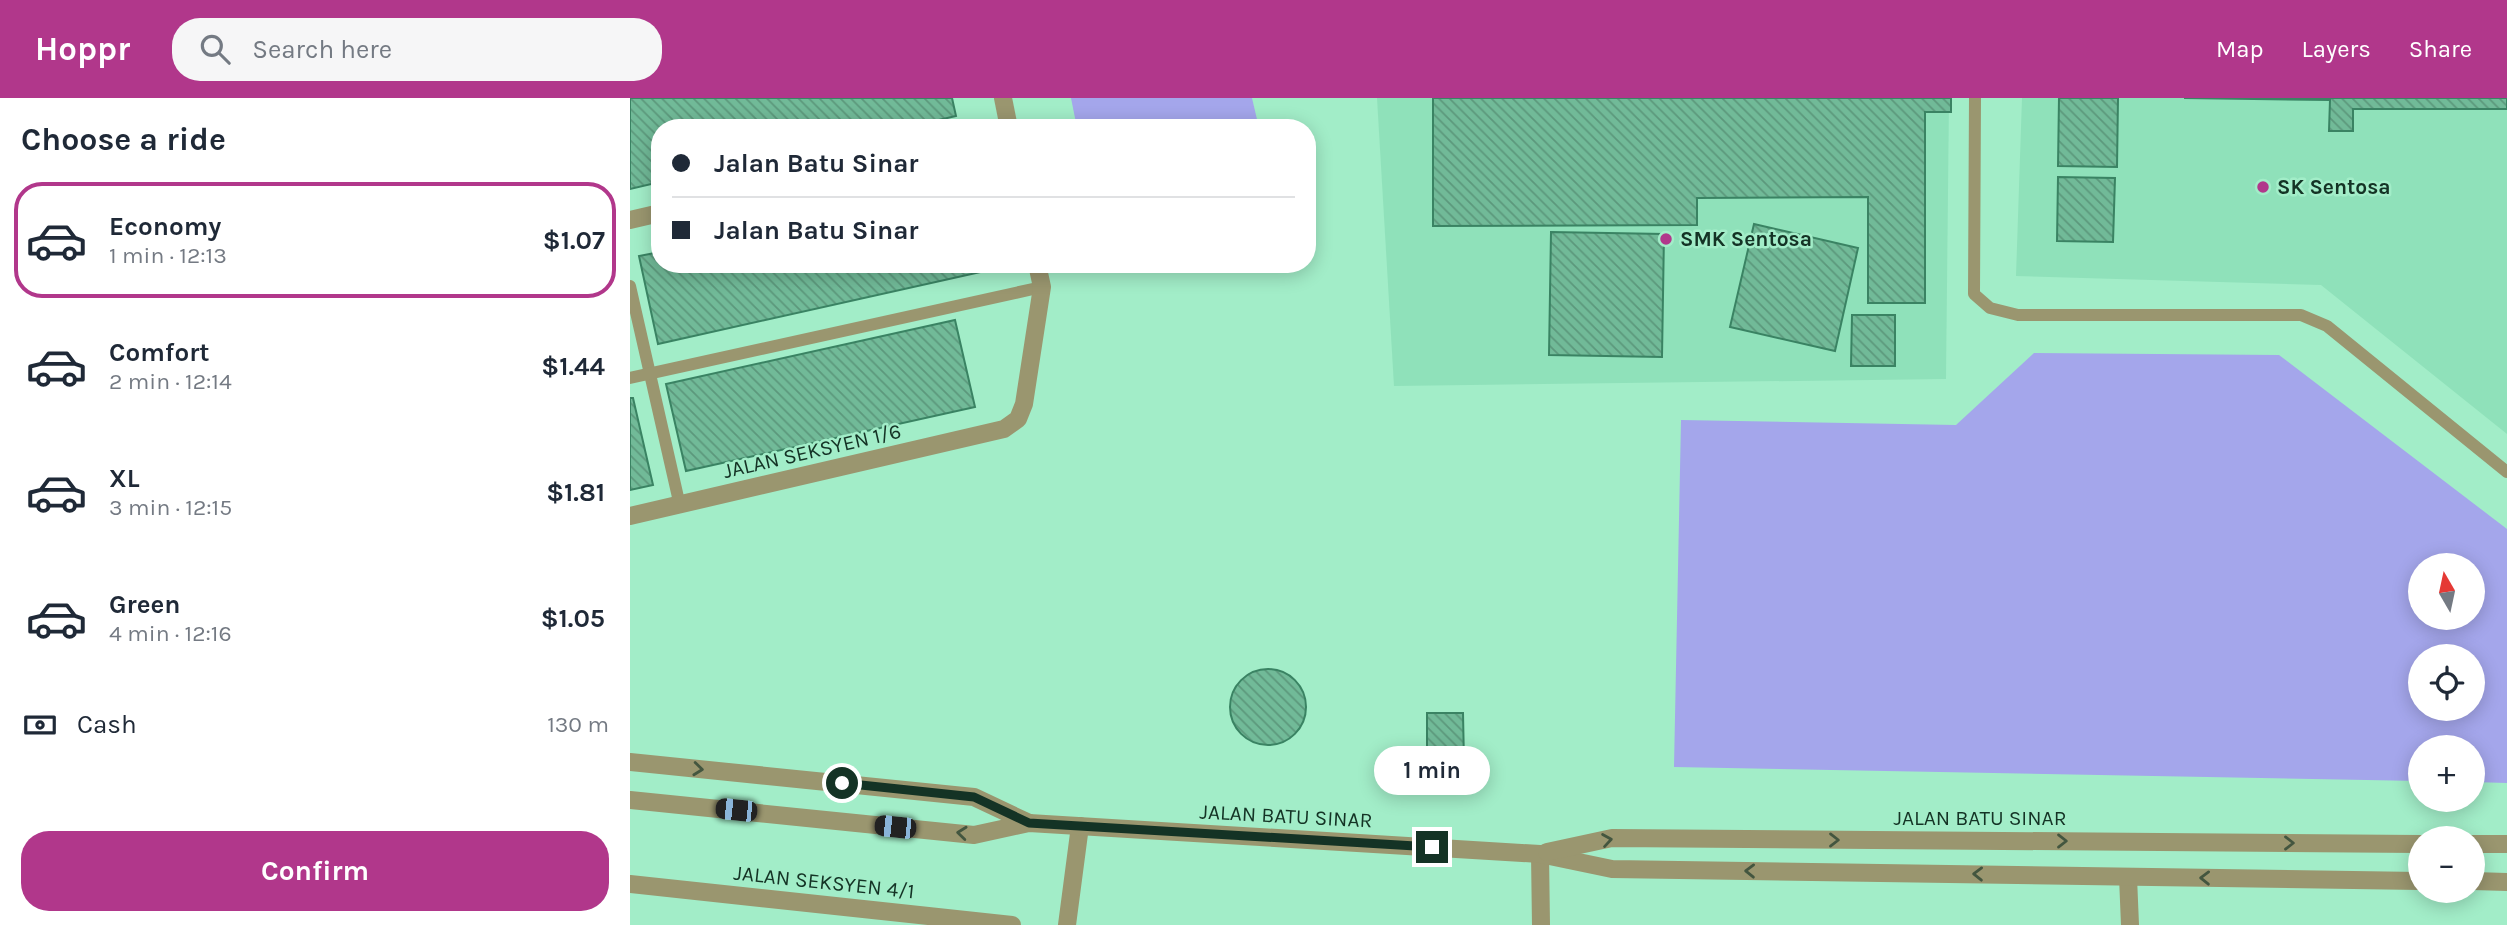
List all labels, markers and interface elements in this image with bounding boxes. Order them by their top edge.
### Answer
search box [172,18,662,81]
text: Hoppr [35,30,130,68]
icon: search [196,30,234,68]
text: Search here [252,34,392,65]
text: Map [2216,35,2264,63]
text: Layers [2302,35,2371,63]
text: Share [2409,35,2472,63]
text: Choose a ride [21,121,226,158]
text: Jalan Batu Sinar [714,148,919,179]
place label: SK Sentosa [2277,175,2391,199]
marker: SK Sentosa [2255,179,2271,195]
icon: car [25,209,88,272]
text: Economy [109,211,221,242]
text: Jalan Batu Sinar [714,215,919,246]
text: $1.07 [543,225,605,256]
place label: SMK Sentosa [1680,227,1812,251]
marker: SMK Sentosa [1658,231,1674,247]
text: 1 min · 12:13 [109,242,227,269]
icon: car [25,335,88,398]
text: Comfort [109,337,210,368]
text: $1.44 [541,351,605,382]
text: 2 min · 12:14 [109,368,232,395]
street label: JALAN SEKSYEN 1/6 [721,419,903,483]
icon: car [25,461,88,524]
text: XL [109,463,140,494]
text: $1.81 [546,477,605,508]
text: 3 min · 12:15 [109,494,232,521]
north arrow [2408,553,2485,630]
map controls [2408,553,2485,903]
icon: car [25,587,88,650]
text: Green [109,589,181,620]
text: $1.05 [541,603,605,634]
text: 4 min · 12:16 [109,620,232,647]
button: locate [2408,644,2485,721]
icon: cash [21,706,59,744]
text: Cash [77,709,137,740]
text: 130 m [547,711,609,738]
button: + [2408,735,2485,812]
callout: 1 min [1374,746,1490,794]
text: 1 min [1403,757,1461,784]
one-way arrow [692,761,704,776]
route start [826,767,858,799]
car [715,797,758,823]
street label: JALAN BATU SINAR [1199,799,1373,833]
street label: JALAN BATU SINAR [1893,806,2067,830]
car [874,814,917,840]
one-way arrow [956,826,968,841]
button: − [2408,826,2485,903]
button: Confirm [21,831,609,911]
route end [1416,831,1448,863]
one-way arrow [1829,832,1840,847]
one-way arrow [1601,833,1613,848]
one-way arrow [2057,833,2067,849]
one-way arrow [2284,835,2295,851]
street label: JALAN SEKSYEN 4/1 [732,861,916,903]
one-way arrow [1744,863,1755,879]
one-way arrow [1972,866,1982,882]
one-way arrow [2199,870,2210,885]

